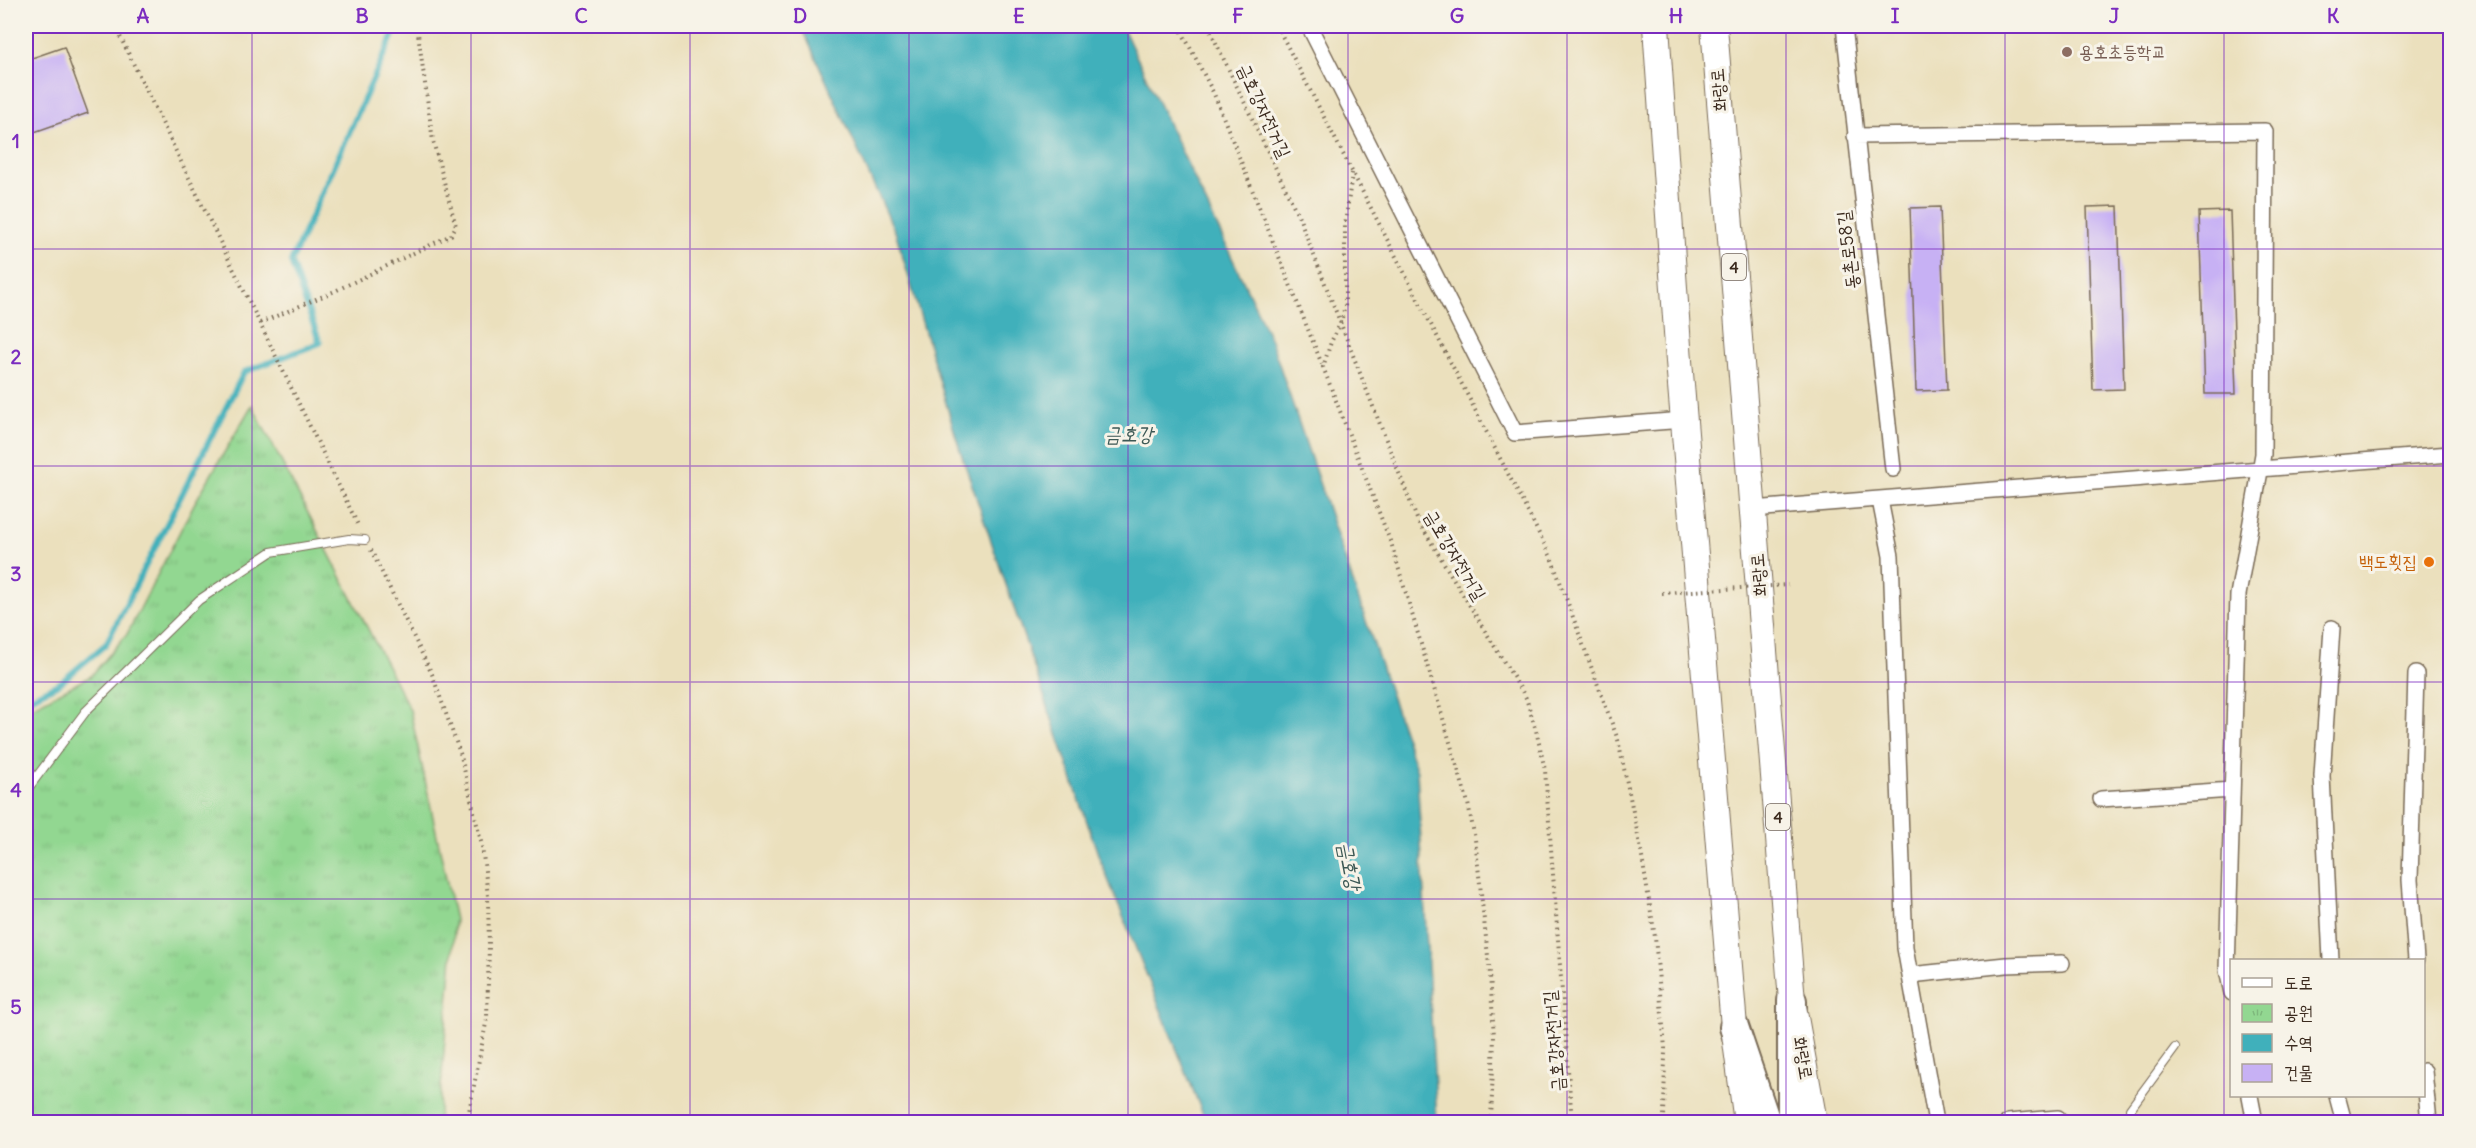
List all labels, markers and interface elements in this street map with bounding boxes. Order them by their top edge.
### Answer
text: A [137,3,150,28]
text: B [355,3,369,28]
text: C [574,3,588,28]
text: D [793,3,807,28]
text: E [1013,3,1025,28]
text: F [1232,3,1244,28]
text: G [1450,3,1464,28]
text: H [1669,3,1683,28]
text: I [1891,3,1900,28]
text: J [2109,3,2120,28]
text: K [2327,3,2340,28]
place label: 용호초등학교 [2079,40,2166,63]
marker: 용호초등학교 [2060,45,2074,59]
street label: 금호강자전거길 [1233,60,1297,162]
street label: 화랑로 [1705,67,1732,113]
text: 1 [12,128,20,153]
street label: 동촌로58길 [1831,209,1864,290]
road number: 4 [1722,254,1746,280]
text: 2 [11,344,22,369]
water label: 금호강 [1105,421,1156,446]
street label: 금호강자전거길 [1419,505,1492,605]
place label: 백도횟집 [2359,550,2417,573]
street label: 화랑로 [1745,552,1772,598]
marker: 백도횟집 [2422,555,2436,569]
text: 3 [10,561,22,586]
text: 4 [10,777,22,802]
road number: 4 [1766,804,1790,830]
water label: 금호강 [1334,840,1368,895]
legend [2230,959,2425,1097]
text: 도로 [2284,971,2313,994]
street label: 금호강자전거길 [1538,989,1569,1093]
text: 5 [10,994,22,1019]
text: 공원 [2284,1001,2313,1024]
text: 수역 [2284,1031,2313,1054]
street label: 화랑로 [1788,1035,1819,1081]
text: 건물 [2284,1061,2313,1084]

